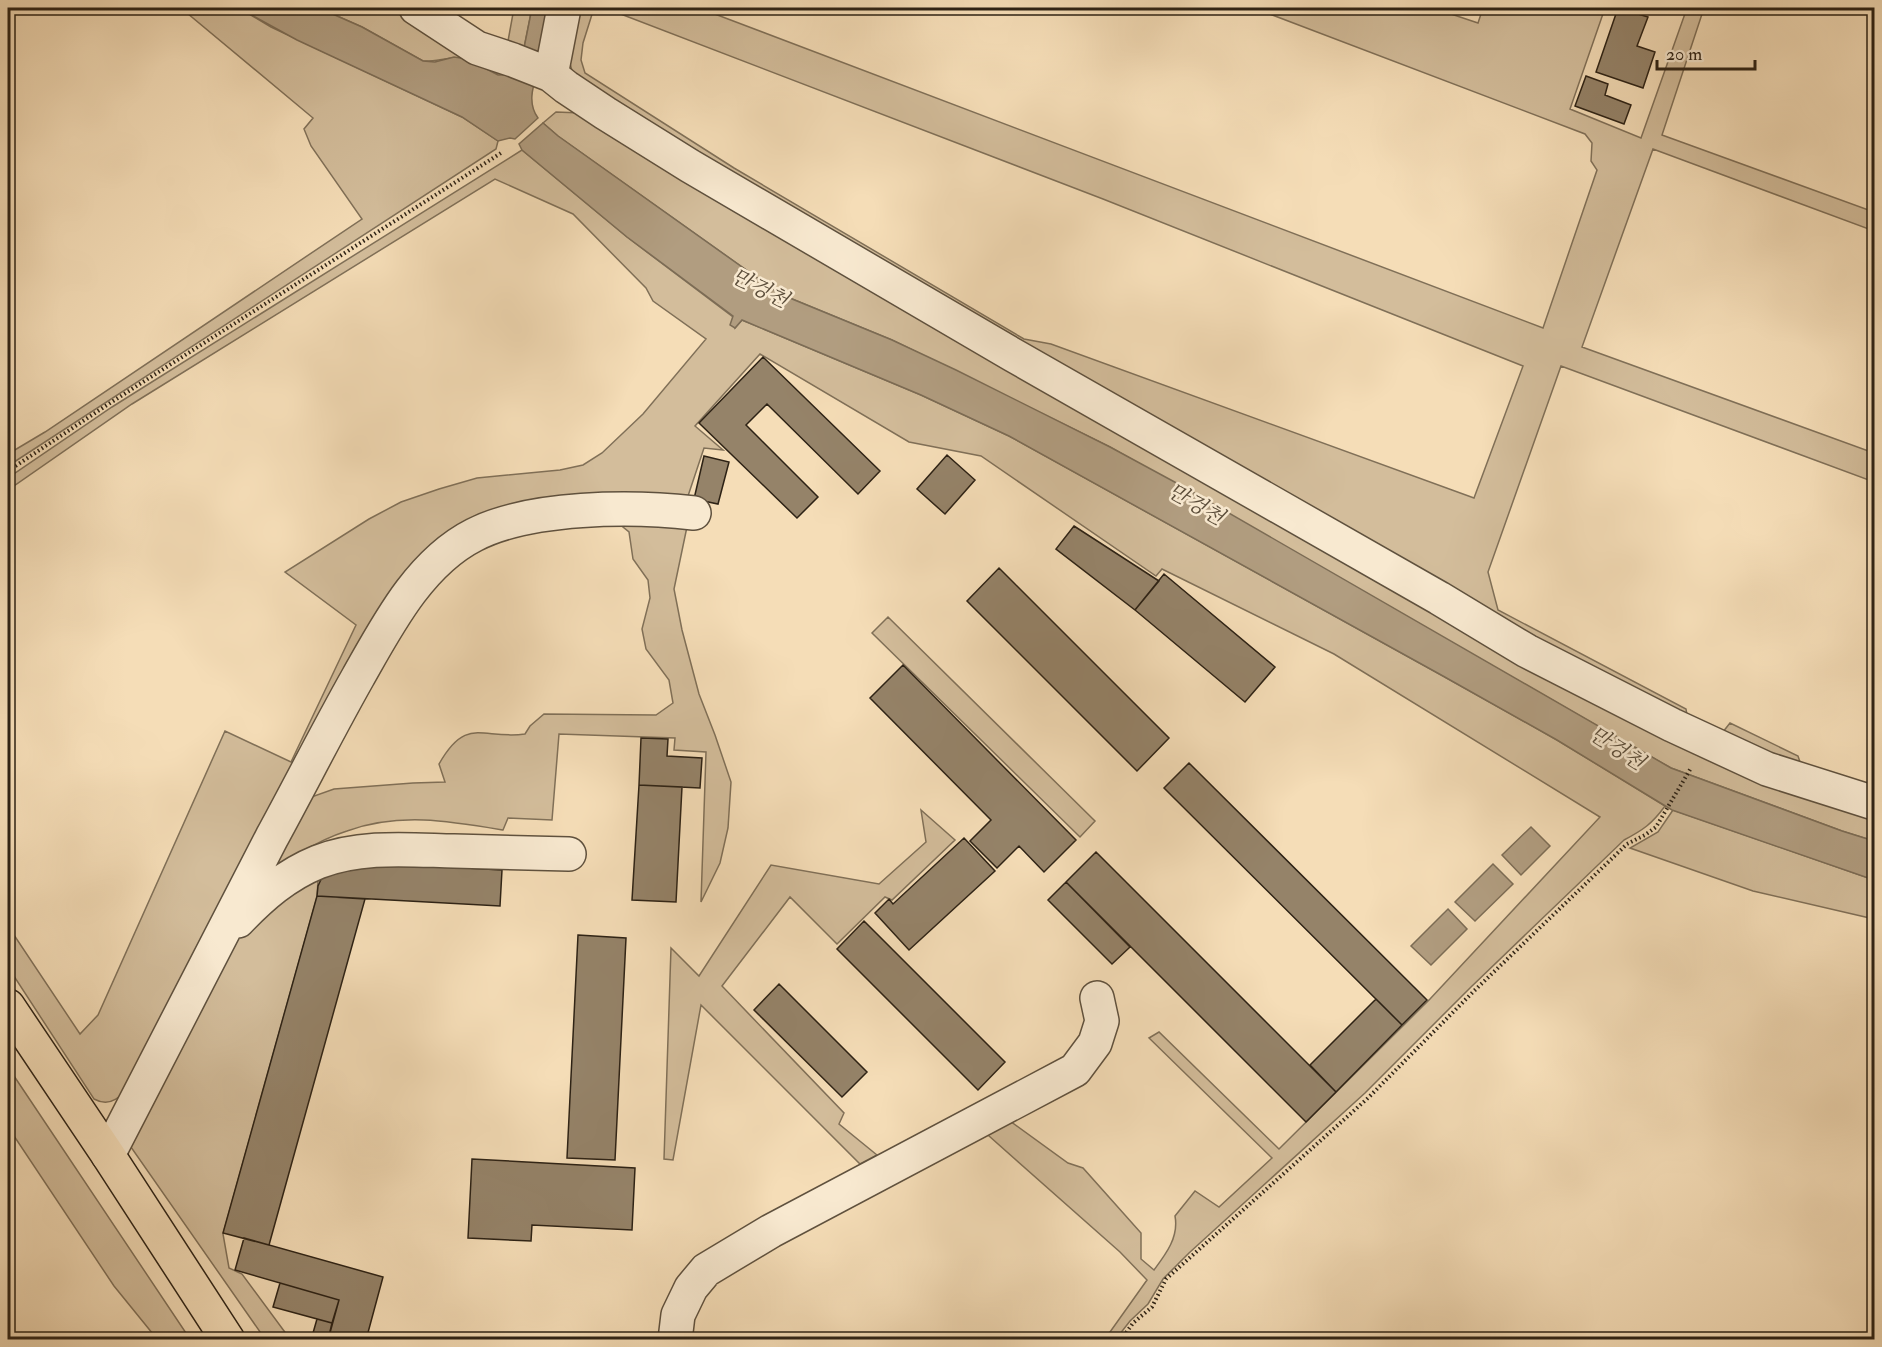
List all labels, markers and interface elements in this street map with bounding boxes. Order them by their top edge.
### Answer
scale bar [1657,33,1754,71]
text: 20 m [1666,43,1702,66]
water label: 만겅천 [727,263,795,315]
water label: 만겅천 [1163,478,1230,532]
water label: 만겅천 [1584,721,1651,777]

